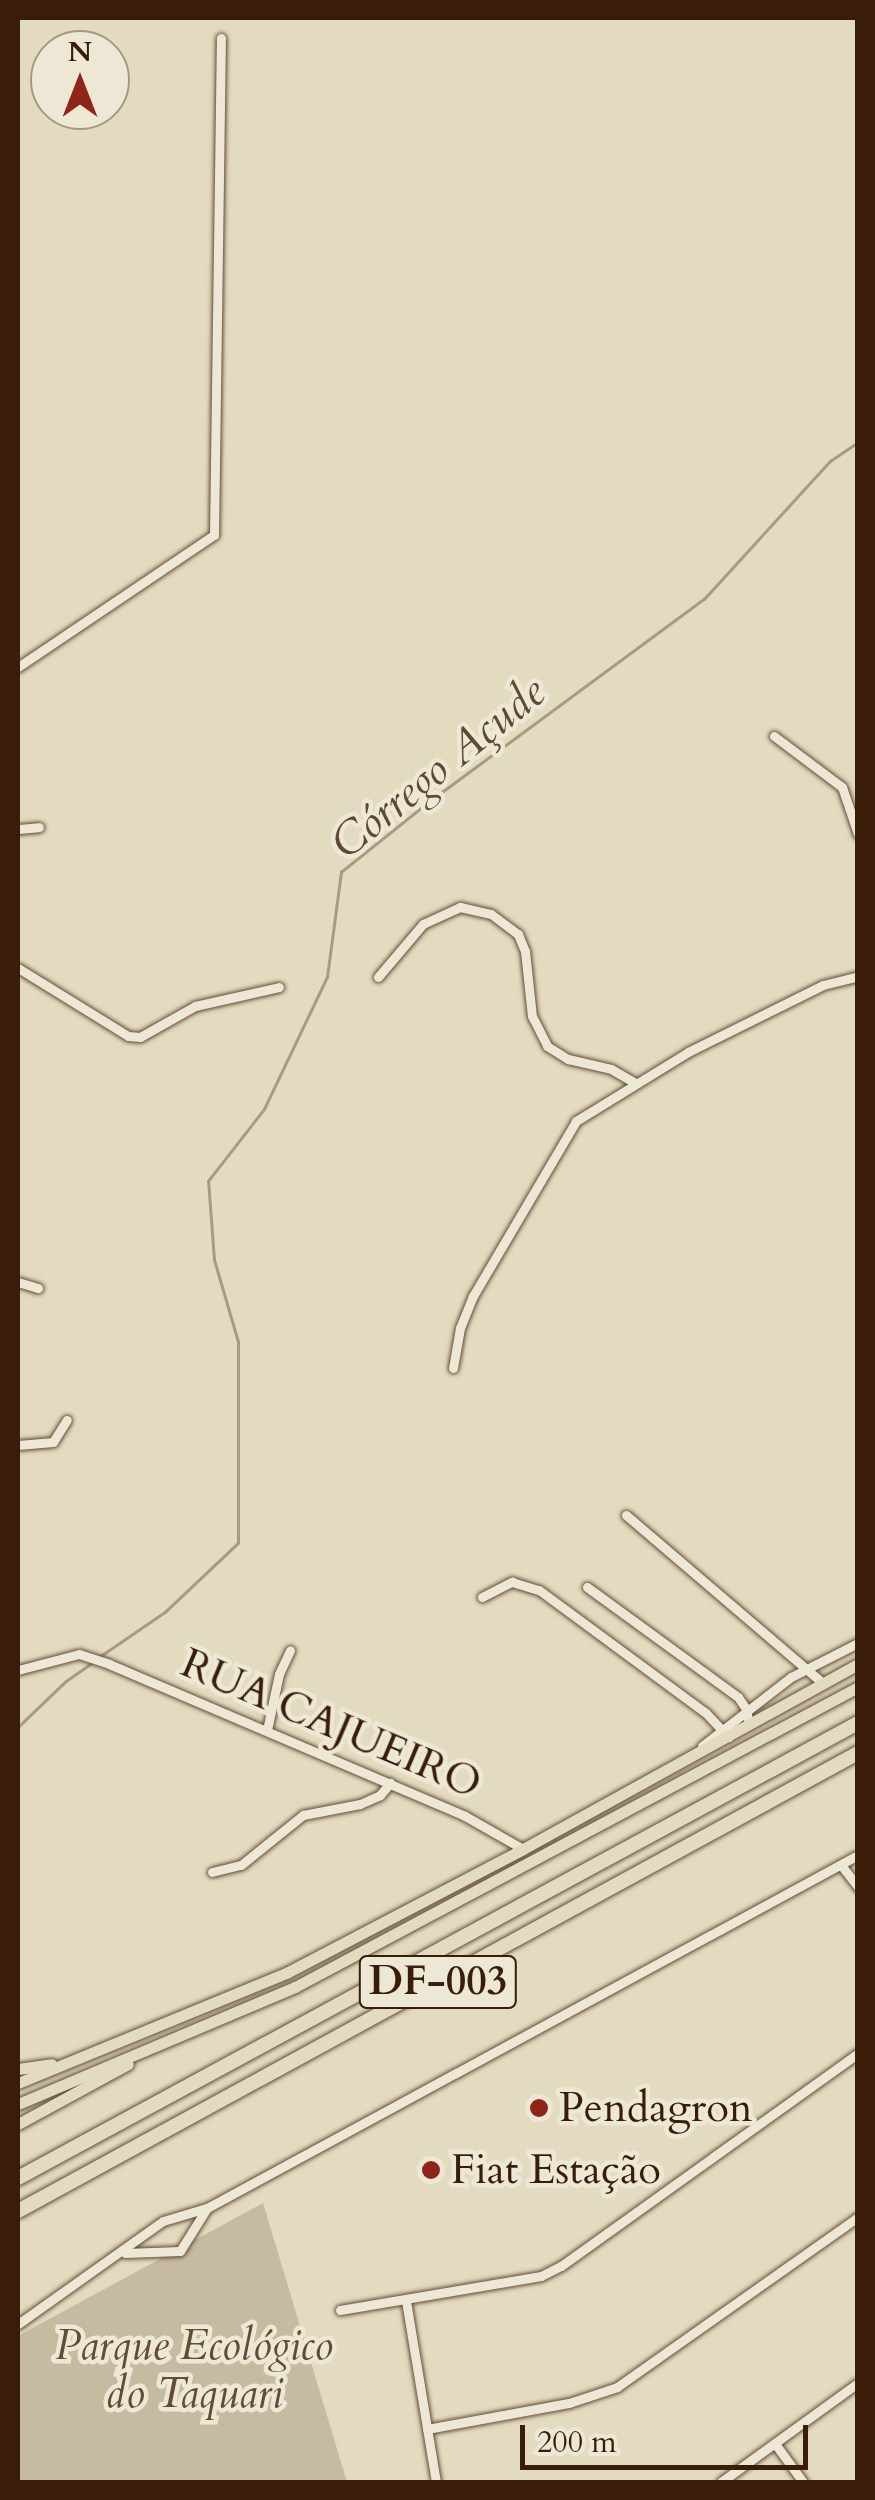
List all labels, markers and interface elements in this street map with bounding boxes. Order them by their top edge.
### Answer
north arrow [30,30,130,130]
text: N [68,33,92,71]
water label: Córrego Açude [320,665,556,871]
street label: RUA CAJUEIRO [174,1638,488,1810]
road number: DF-003 [358,1947,518,2017]
place label: Pendagron [559,2083,753,2133]
marker: Pendagron [528,2097,550,2119]
place label: Fiat Estação [451,2145,661,2195]
marker: Fiat Estação [420,2159,442,2181]
park label: Parque Ecológico do Taquari [55,2321,333,2420]
scale bar [525,2405,812,2467]
text: 200 m [537,2422,617,2463]

